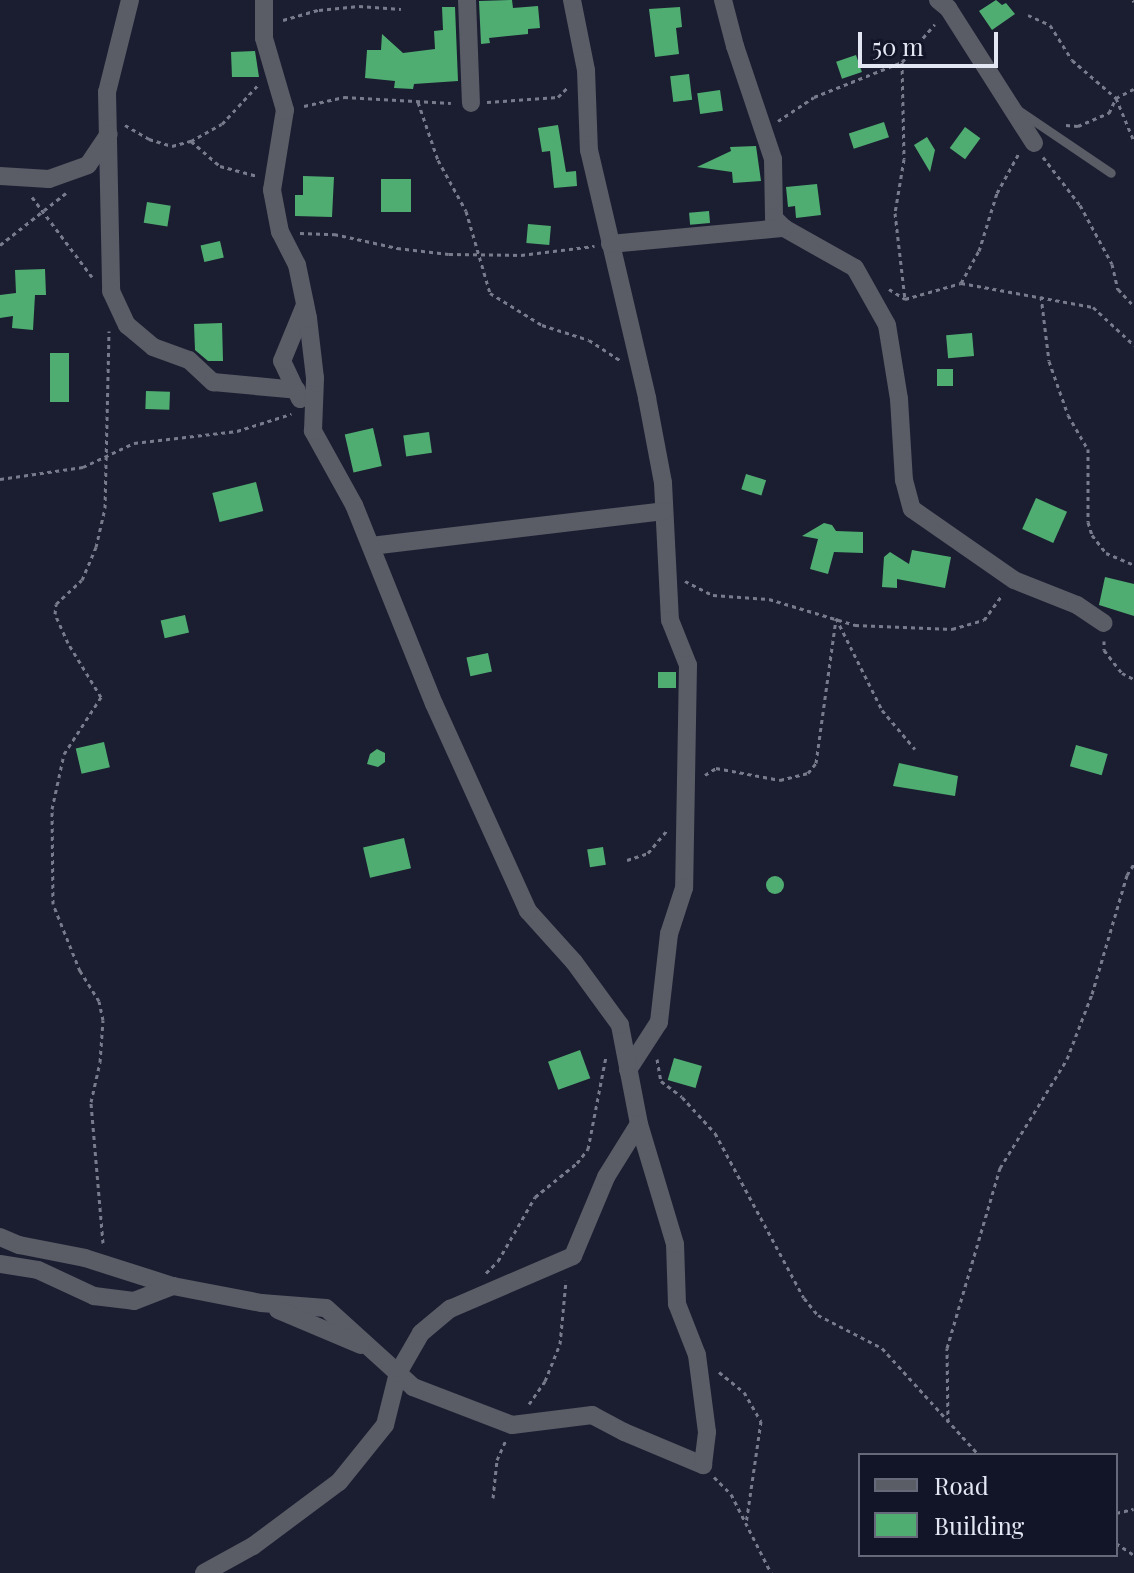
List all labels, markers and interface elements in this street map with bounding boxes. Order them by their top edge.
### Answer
scale bar [862,16,1002,66]
text: 50 m [872,30,924,62]
legend [858,1453,1118,1557]
text: Road [934,1469,989,1501]
text: Building [934,1509,1024,1541]

